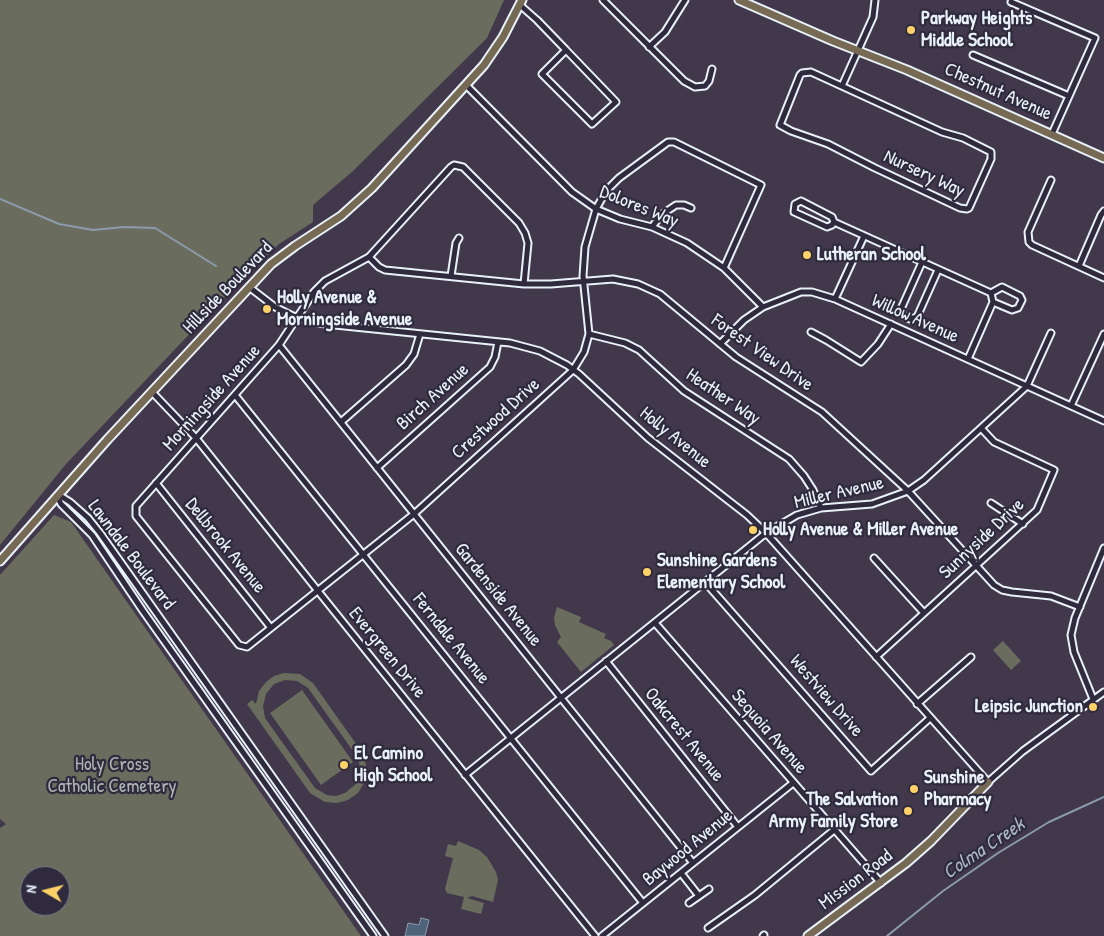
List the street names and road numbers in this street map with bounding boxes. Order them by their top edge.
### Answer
street label: Chestnut Avenue [941,58,1055,126]
street label: Nursery Way [880,145,968,203]
street label: Dolores Way [596,181,682,233]
street label: Hillside Boulevard [178,237,278,339]
street label: Willow Avenue [868,290,962,348]
street label: Forest View Drive [707,309,817,397]
street label: Morningside Avenue [158,340,266,456]
street label: Birch Avenue [392,359,474,435]
street label: Heather Way [681,364,765,430]
street label: Crestwood Drive [447,373,545,465]
street label: Holly Avenue [635,402,715,474]
street label: Miller Avenue [792,472,886,514]
street label: Dellbrook Avenue [180,494,270,598]
street label: Sunnyside Drive [935,494,1029,584]
street label: Lawndale Boulevard [82,496,180,614]
street label: Gardenside Avenue [449,539,547,651]
street label: Ferndale Avenue [407,589,495,689]
street label: Evergreen Drive [343,603,431,703]
street label: Westview Drive [784,650,868,742]
street label: Oakcrest Avenue [639,683,729,787]
street label: Sequoia Avenue [726,685,812,779]
street label: Baywood Avenue [638,805,738,891]
street label: Mission Road [815,845,897,915]

